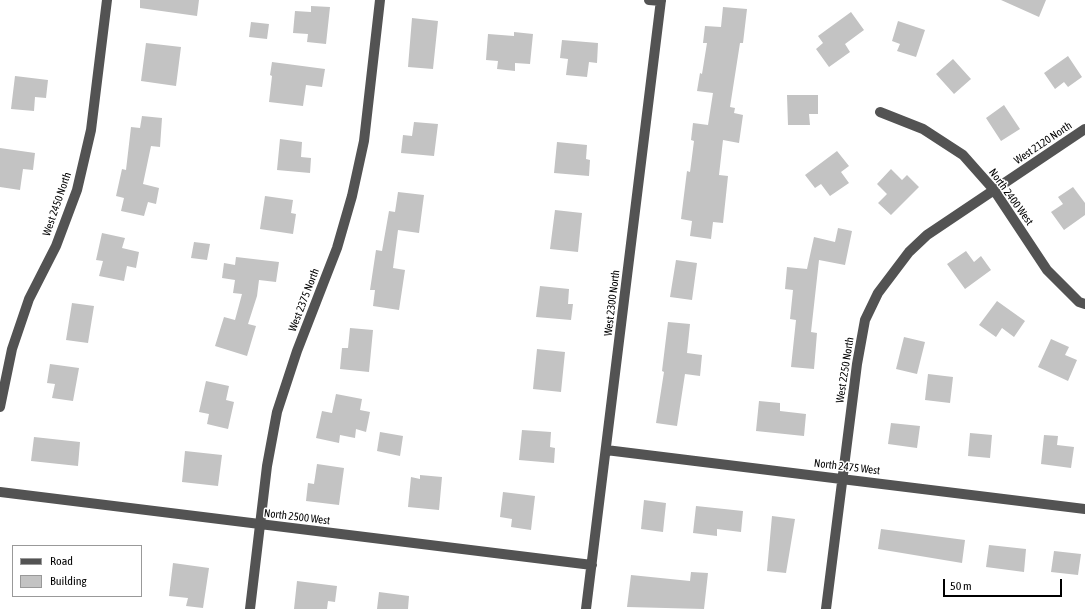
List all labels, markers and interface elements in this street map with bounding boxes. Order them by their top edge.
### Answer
street label: West 2120 North [1012,119,1074,167]
street label: North 2400 West [986,166,1036,228]
street label: West 2450 North [40,170,74,238]
street label: West 2375 North [286,267,322,333]
street label: West 2300 North [601,269,623,337]
street label: West 2250 North [833,336,857,404]
street label: North 2475 West [813,456,881,478]
street label: North 2500 West [263,506,331,528]
legend [12,545,142,597]
text: Road [50,554,73,568]
scale bar [945,571,1064,597]
text: Building [50,574,87,588]
text: 50 m [950,579,972,593]

